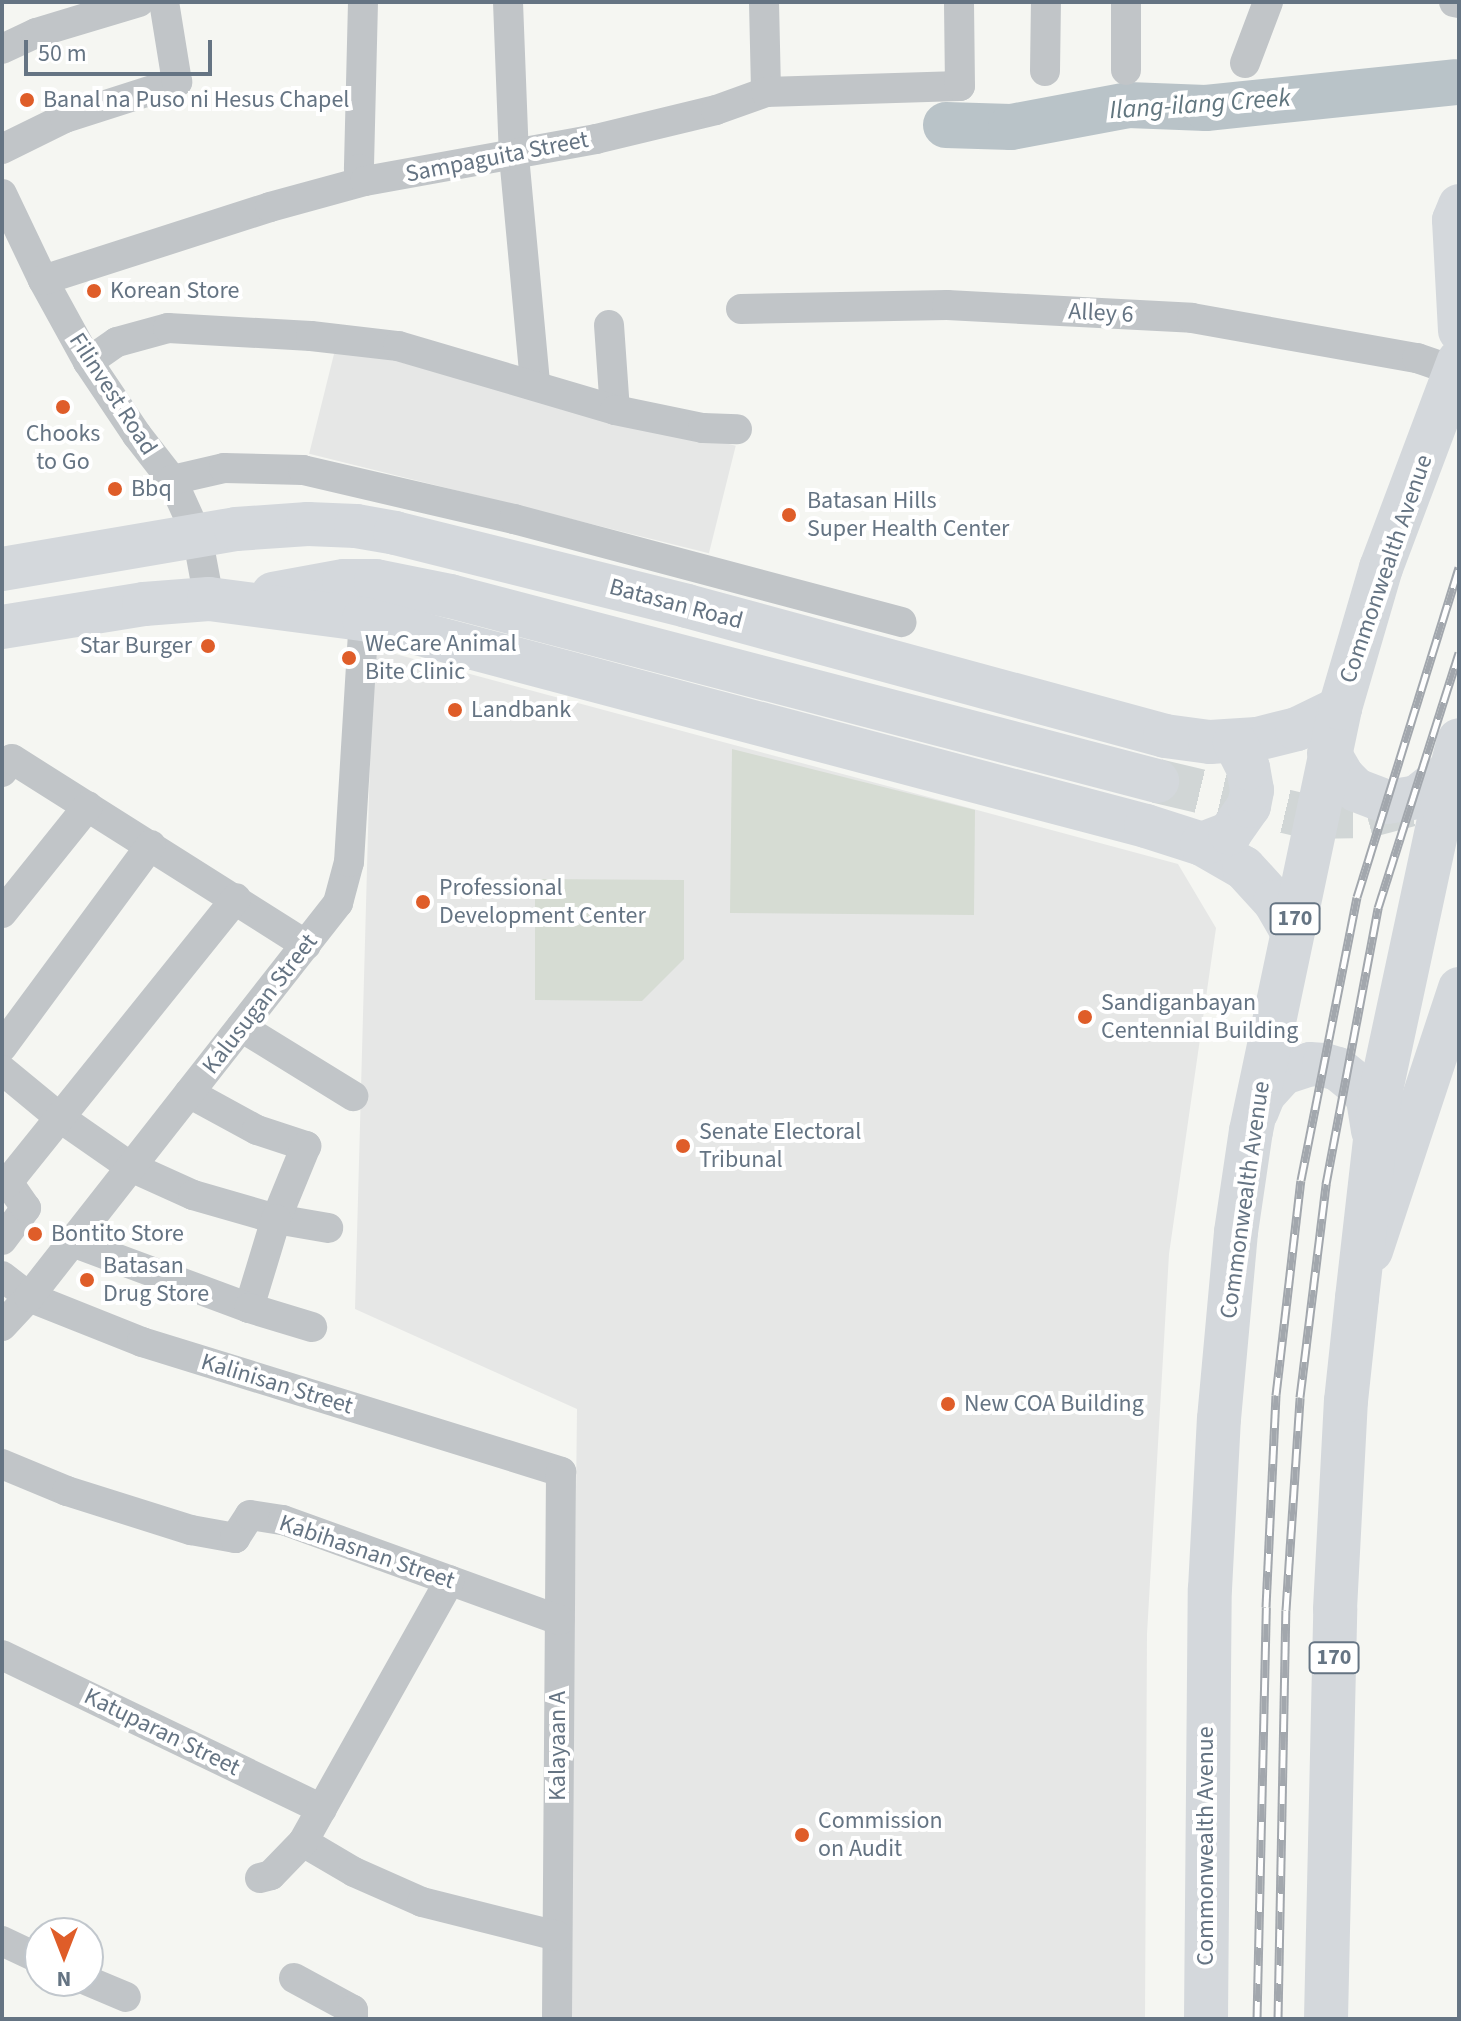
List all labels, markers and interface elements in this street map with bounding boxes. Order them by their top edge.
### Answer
scale bar [28,24,216,74]
text: 50 m [38,36,87,71]
water label: Ilang-ilang Creek [1108,82,1292,126]
place label: Banal na Puso ni Hesus Chapel [43,86,349,114]
marker: Banal na Puso ni Hesus Chapel [18,91,36,109]
street label: Sampaguita Street [403,125,591,189]
place label: Korean Store [110,277,239,305]
marker: Korean Store [85,282,103,300]
street label: Alley 6 [1068,297,1134,329]
street label: Filinvest Road [63,327,163,461]
marker: Chooks to Go [54,398,72,416]
place label: Chooks to Go [26,420,100,476]
street label: Commonwealth Avenue [1333,451,1439,687]
place label: Bbq [131,475,172,503]
marker: Bbq [106,480,124,498]
place label: Batasan Hills Super Health Center [807,487,1009,543]
marker: Batasan Hills Super Health Center [778,504,800,526]
street label: Batasan Road [606,572,746,636]
place label: WeCare Animal Bite Clinic [365,630,517,686]
place label: Star Burger [80,632,192,660]
marker: Star Burger [199,637,217,655]
marker: WeCare Animal Bite Clinic [340,649,358,667]
place label: Landbank [471,696,571,724]
marker: Landbank [446,701,464,719]
place label: Professional Development Center [439,874,646,930]
marker: Professional Development Center [414,893,432,911]
road number: 170 [1269,901,1321,937]
street label: Kalusugan Street [196,928,324,1080]
place label: Sandiganbayan Centennial Building [1101,989,1298,1045]
marker: Sandiganbayan Centennial Building [1076,1008,1094,1026]
street label: Commonwealth Avenue [1214,1079,1276,1321]
place label: Senate Electoral Tribunal [699,1118,861,1174]
marker: Senate Electoral Tribunal [674,1137,692,1155]
place label: Bontito Store [51,1220,184,1248]
marker: Bontito Store [26,1225,44,1243]
place label: Batasan Drug Store [103,1252,209,1308]
marker: Batasan Drug Store [78,1271,96,1289]
street label: Kalinisan Street [198,1347,356,1421]
place label: New COA Building [964,1390,1144,1418]
marker: New COA Building [939,1395,957,1413]
street label: Kabihasnan Street [275,1508,459,1596]
road number: 170 [1308,1640,1360,1676]
street label: Katuparan Street [79,1682,245,1782]
street label: Kalayaan A [544,1691,572,1801]
street label: Commonwealth Avenue [1192,1726,1220,1966]
place label: Commission on Audit [818,1807,943,1863]
marker: Commission on Audit [793,1826,811,1844]
north arrow [24,1917,104,1997]
text: N [57,1963,71,1995]

